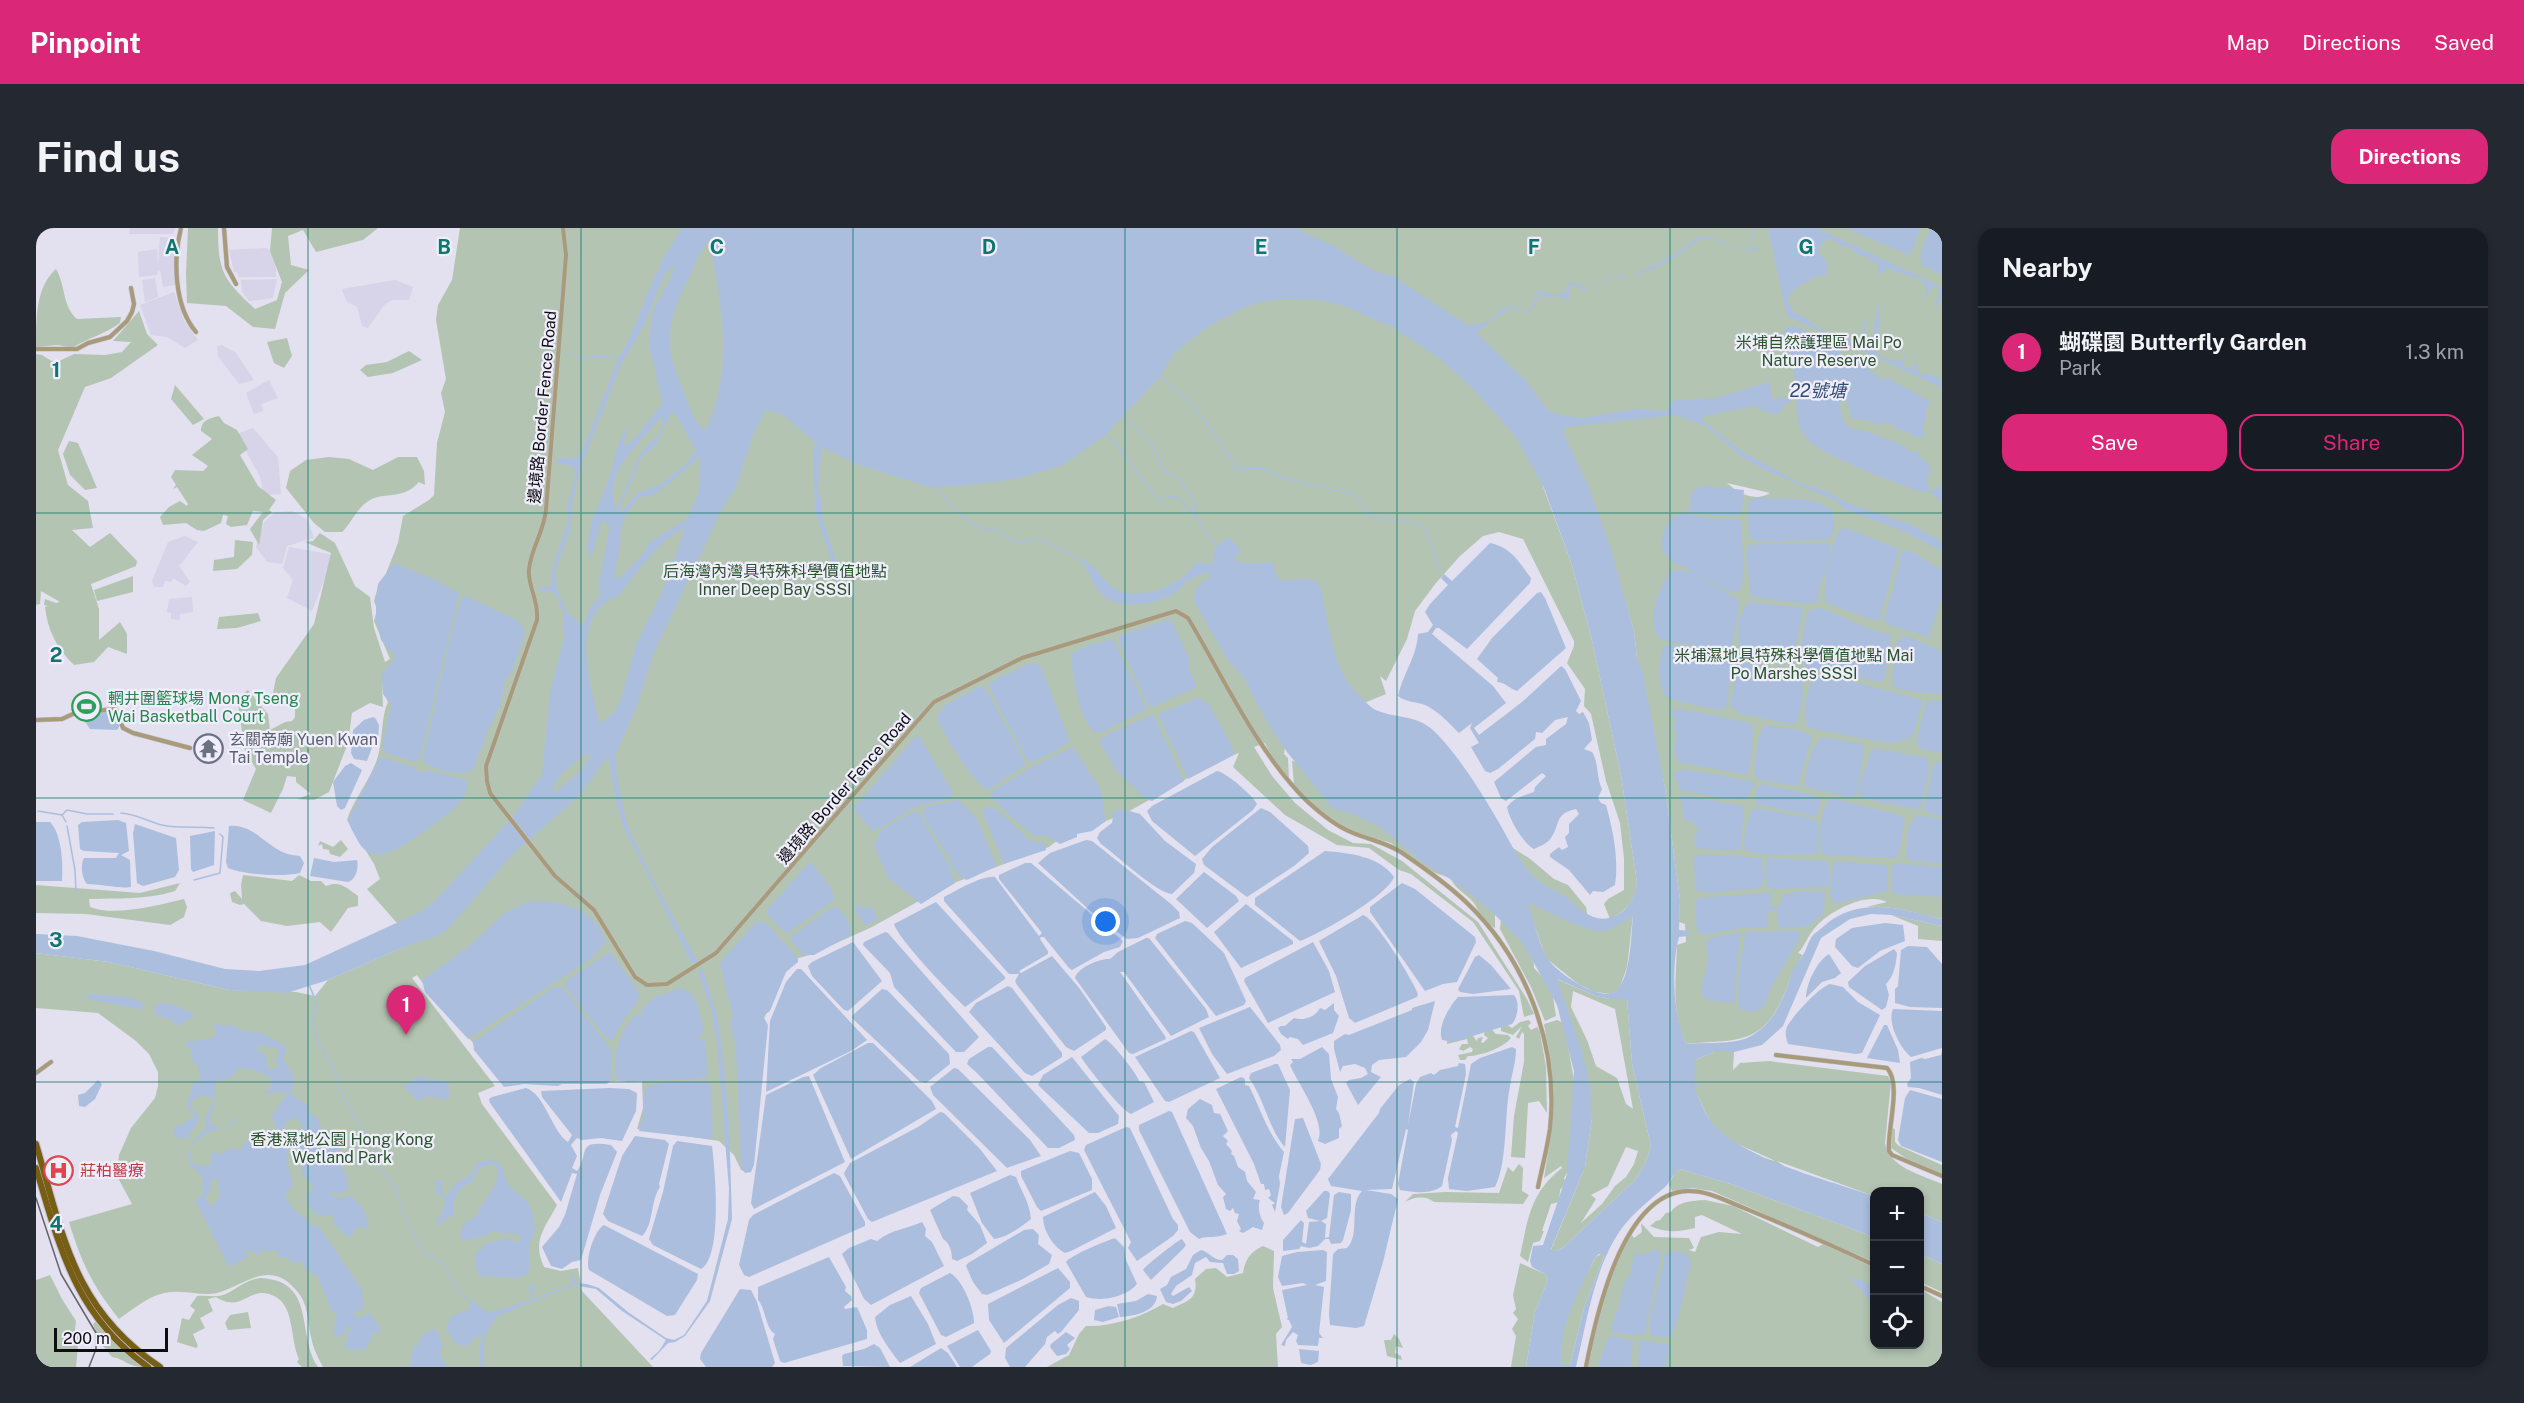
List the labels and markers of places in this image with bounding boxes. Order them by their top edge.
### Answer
place label: 輞井圍籃球場 Mong Tseng Wai Basketball Court [108,689,299,726]
sports icon: 輞井圍籃球場 Mong Tseng Wai Basketball Court [71,691,103,723]
place label: 玄關帝廟 Yuen Kwan Tai Temple [229,730,378,767]
temple icon: 玄關帝廟 Yuen Kwan Tai Temple [192,732,224,764]
pin: 1 [386,986,425,1035]
hospital icon: 莊柏醫療 [43,1154,75,1186]
place label: 莊柏醫療 [80,1161,144,1180]

